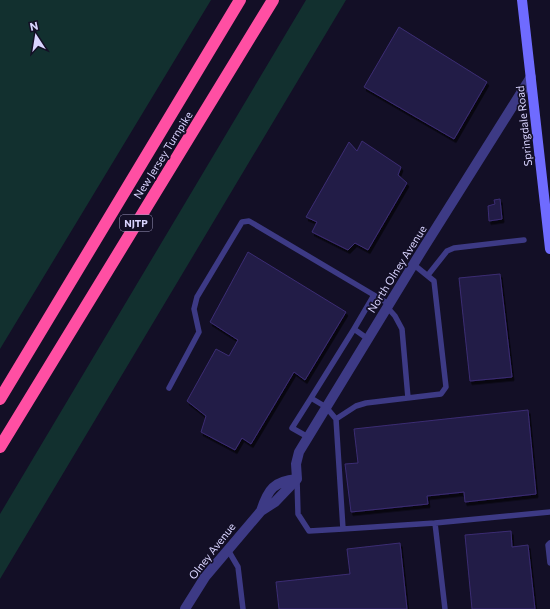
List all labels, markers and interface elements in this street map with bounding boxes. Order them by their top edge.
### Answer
north arrow [16,16,56,56]
text: N [28,19,39,33]
street label: Springdale Road [513,85,534,167]
street label: New Jersey Turnpike [130,109,196,201]
road number: NJTP [120,215,152,231]
street label: North Olney Avenue [364,223,429,315]
street label: Olney Avenue [185,520,238,582]

